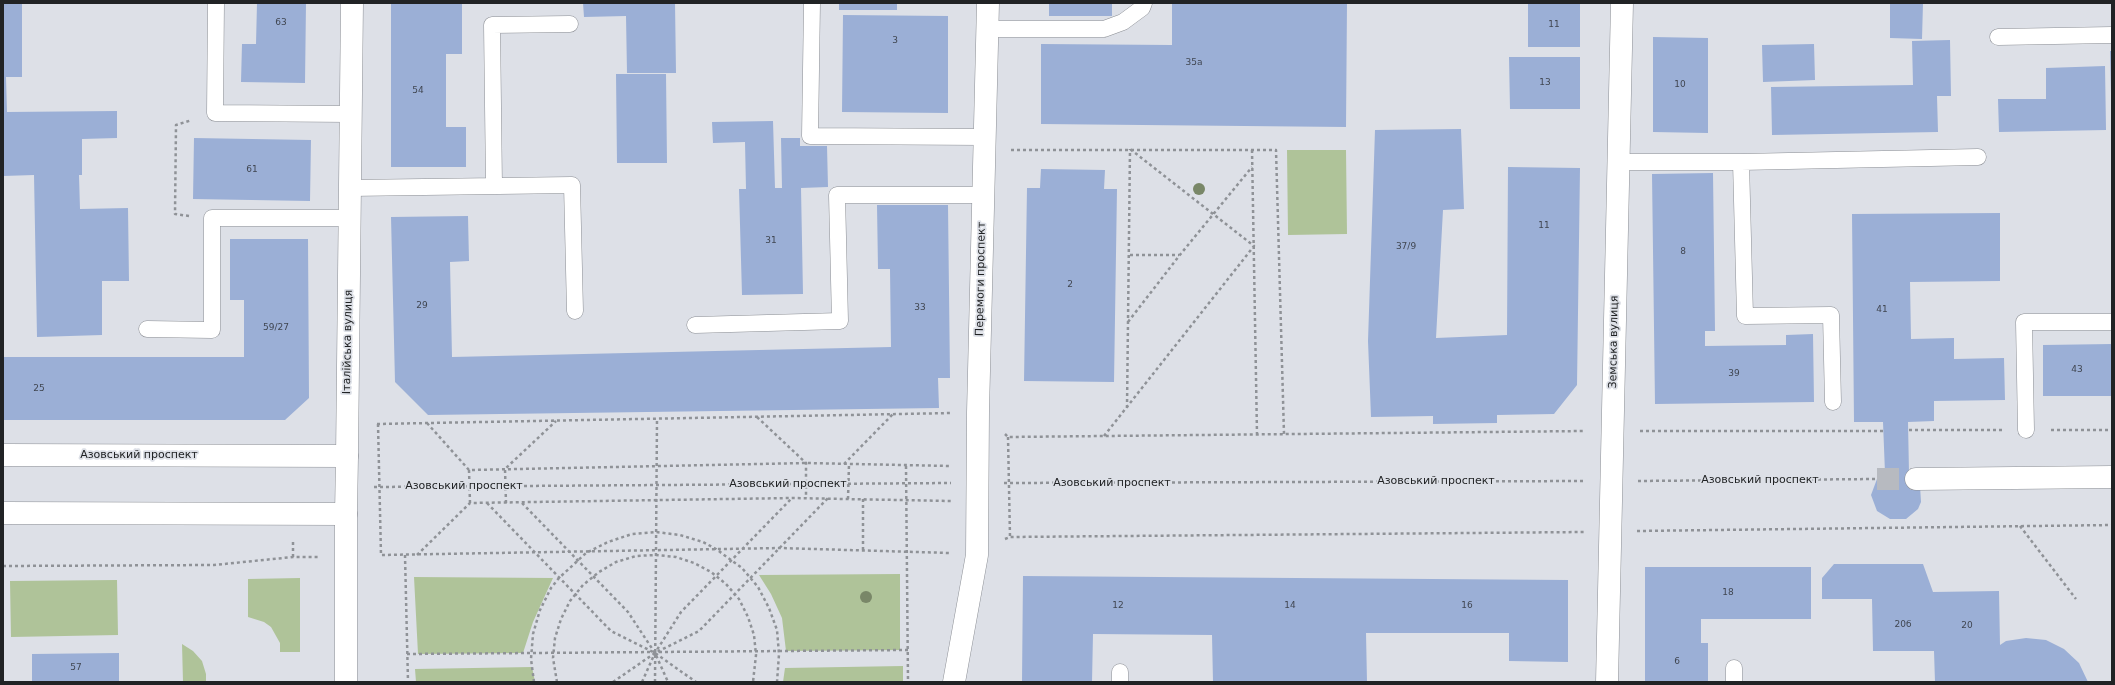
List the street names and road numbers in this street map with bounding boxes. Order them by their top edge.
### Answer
street label: Перемоги проспект [973,222,989,336]
street label: Італійська вулиця [340,290,356,394]
street label: Земська вулиця [1607,295,1621,389]
street label: Азовський проспект [80,448,198,462]
street label: Азовський проспект [1701,473,1819,487]
street label: Азовський проспект [1377,474,1495,488]
street label: Азовський проспект [1053,476,1171,490]
street label: Азовський проспект [729,477,847,491]
street label: Азовський проспект [405,479,523,493]

